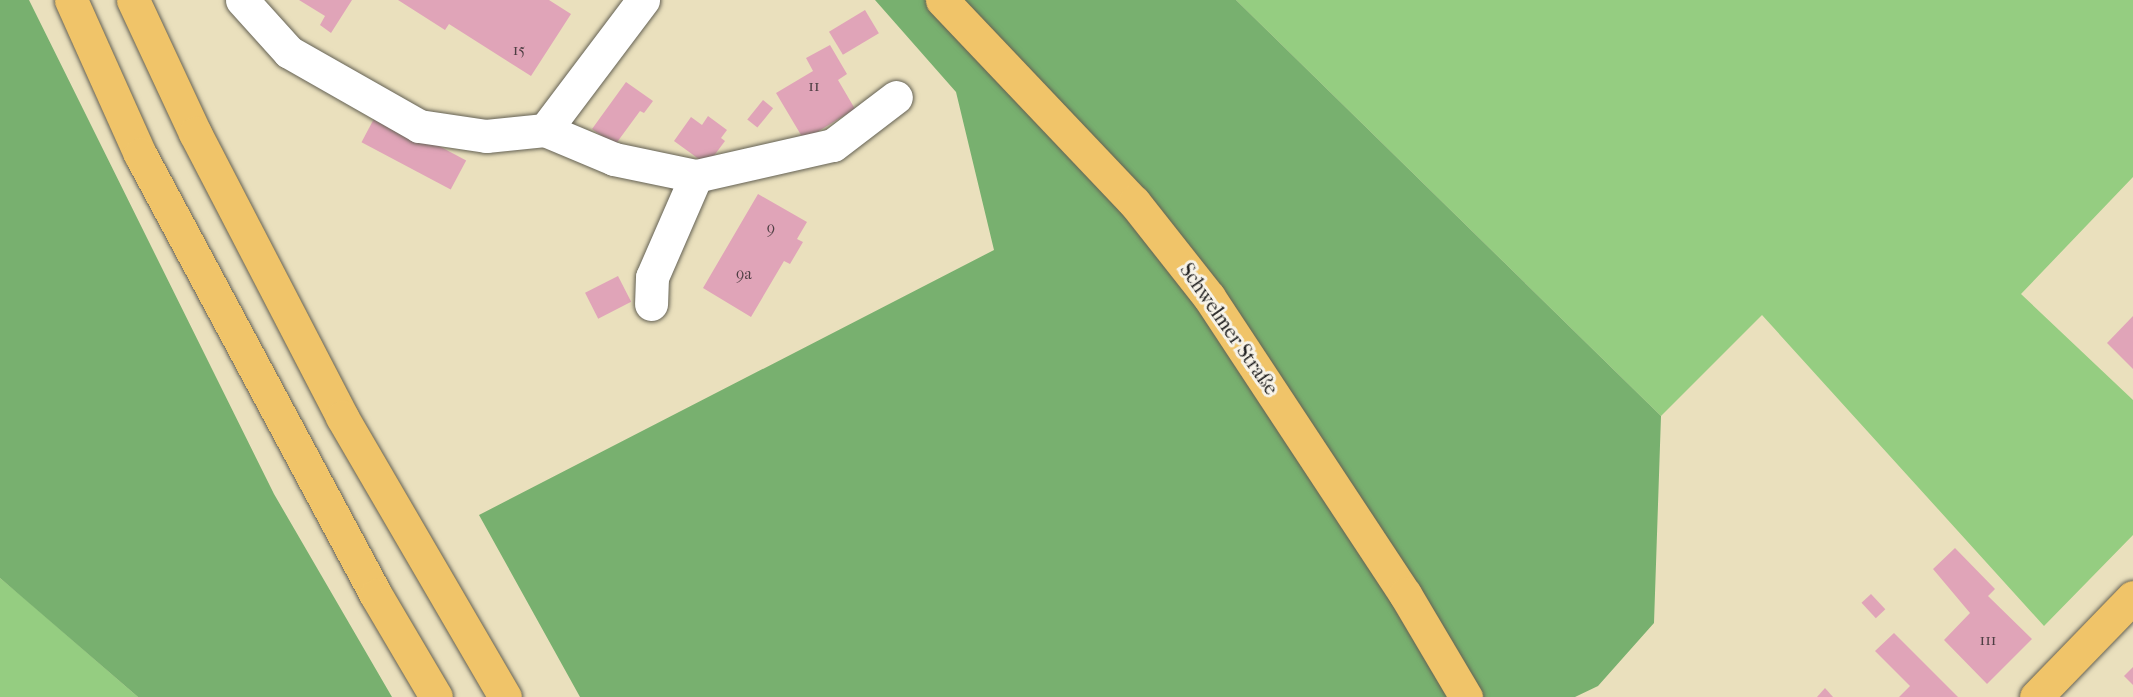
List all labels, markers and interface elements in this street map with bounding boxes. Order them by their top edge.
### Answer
house number: 15 [513,40,525,60]
house number: 11 [808,76,820,96]
house number: 9 [767,218,775,238]
street label: Schwelmer Straße [1175,259,1283,399]
house number: 9a [736,264,752,284]
house number: 111 [1979,630,1997,650]

